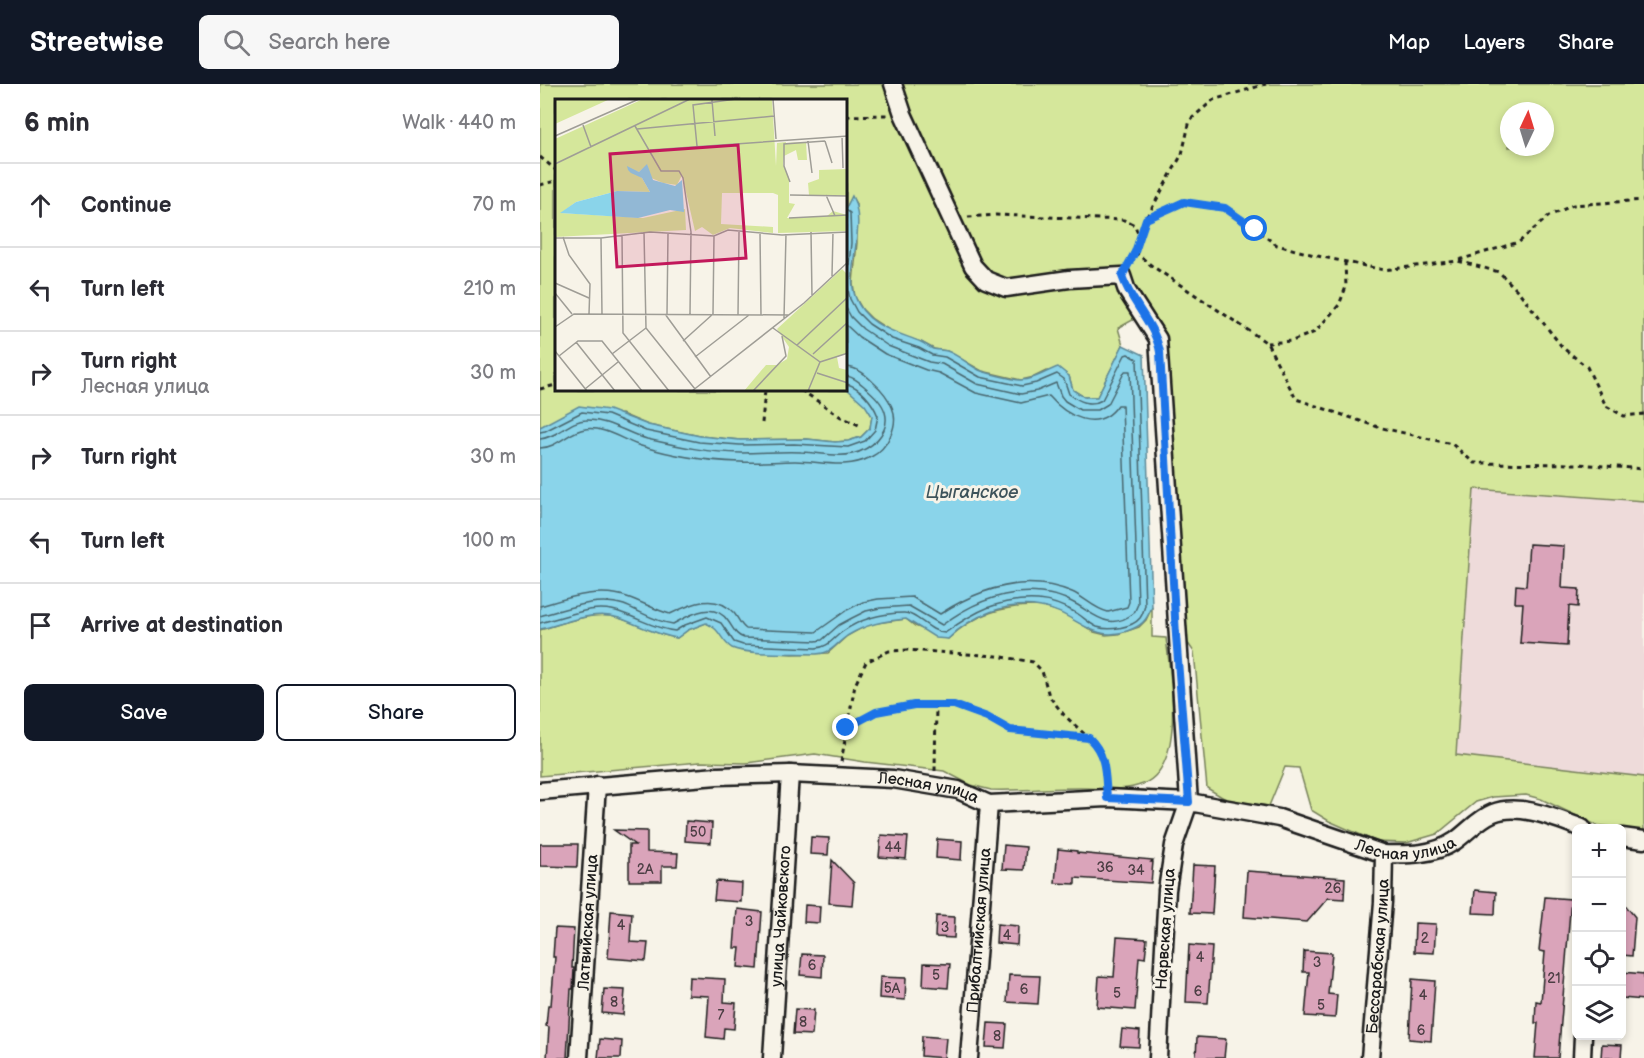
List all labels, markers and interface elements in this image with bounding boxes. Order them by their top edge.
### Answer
search box [199,15,619,69]
text: Streetwise [30,26,163,59]
icon: search [220,26,253,59]
text: Search here [268,29,390,56]
text: Map [1388,30,1430,55]
text: Layers [1463,30,1525,55]
text: Share [1558,30,1614,55]
inset map [555,99,848,392]
north arrow [1500,102,1554,156]
text: 6 min [24,108,90,139]
text: Walk · 440 m [402,111,516,135]
icon: ahead [24,189,57,222]
text: Continue [81,192,171,219]
text: 70 m [472,193,516,217]
route start [1241,215,1267,241]
icon: left [24,273,57,306]
text: Turn left [81,276,165,303]
text: 210 m [463,277,516,301]
text: Turn right [81,348,177,375]
icon: right [24,357,57,390]
text: 30 m [470,361,516,385]
text: Лесная улица [81,375,210,399]
icon: right [24,441,57,474]
text: Turn right [81,444,177,471]
text: 30 m [470,445,516,469]
water label: Цыганское [926,482,1018,503]
icon: left [24,525,57,558]
text: Turn left [81,528,165,555]
text: 100 m [463,529,516,553]
icon: arrive [24,609,57,642]
text: Arrive at destination [81,612,283,639]
button: Save [24,684,264,741]
button: Share [276,684,516,741]
route end [832,714,858,740]
street label: Лесная улица [876,769,982,808]
house number: 50 [690,824,706,841]
map controls [1572,824,1626,1040]
button: + [1572,824,1626,878]
street label: Лесная улица [1352,833,1460,864]
house number: 44 [884,839,902,856]
street label: улица Чайковского [767,845,795,988]
street label: Прибалтийская улица [963,846,995,1014]
street label: Латвийская улица [574,853,602,992]
house number: 36 [1096,859,1114,876]
house number: 2А [637,861,654,878]
house number: 34 [1127,862,1145,879]
street label: Нарвская улица [1152,867,1180,990]
street label: Бессарабская улица [1363,878,1393,1035]
button: − [1572,878,1626,932]
house number: 26 [1325,880,1342,897]
house number: 3 [745,913,753,930]
house number: 4 [617,917,626,934]
house number: 3 [941,919,949,936]
house number: 4 [1003,927,1012,944]
house number: 2 [1421,930,1430,947]
button: locate [1572,932,1626,986]
house number: 4 [1196,949,1205,966]
house number: 3 [1313,954,1321,971]
house number: 6 [808,957,817,974]
house number: 5 [932,967,940,984]
house number: 21 [1547,970,1561,987]
house number: 5А [884,980,901,997]
house number: 6 [1020,981,1029,998]
house number: 6 [1194,983,1203,1000]
house number: 5 [1113,985,1121,1002]
button: layers [1572,986,1626,1040]
house number: 4 [1419,987,1428,1004]
house number: 8 [610,994,618,1011]
house number: 5 [1317,997,1325,1014]
house number: 7 [718,1007,725,1024]
house number: 8 [799,1014,807,1031]
house number: 6 [1417,1022,1426,1039]
house number: 8 [993,1028,1001,1045]

